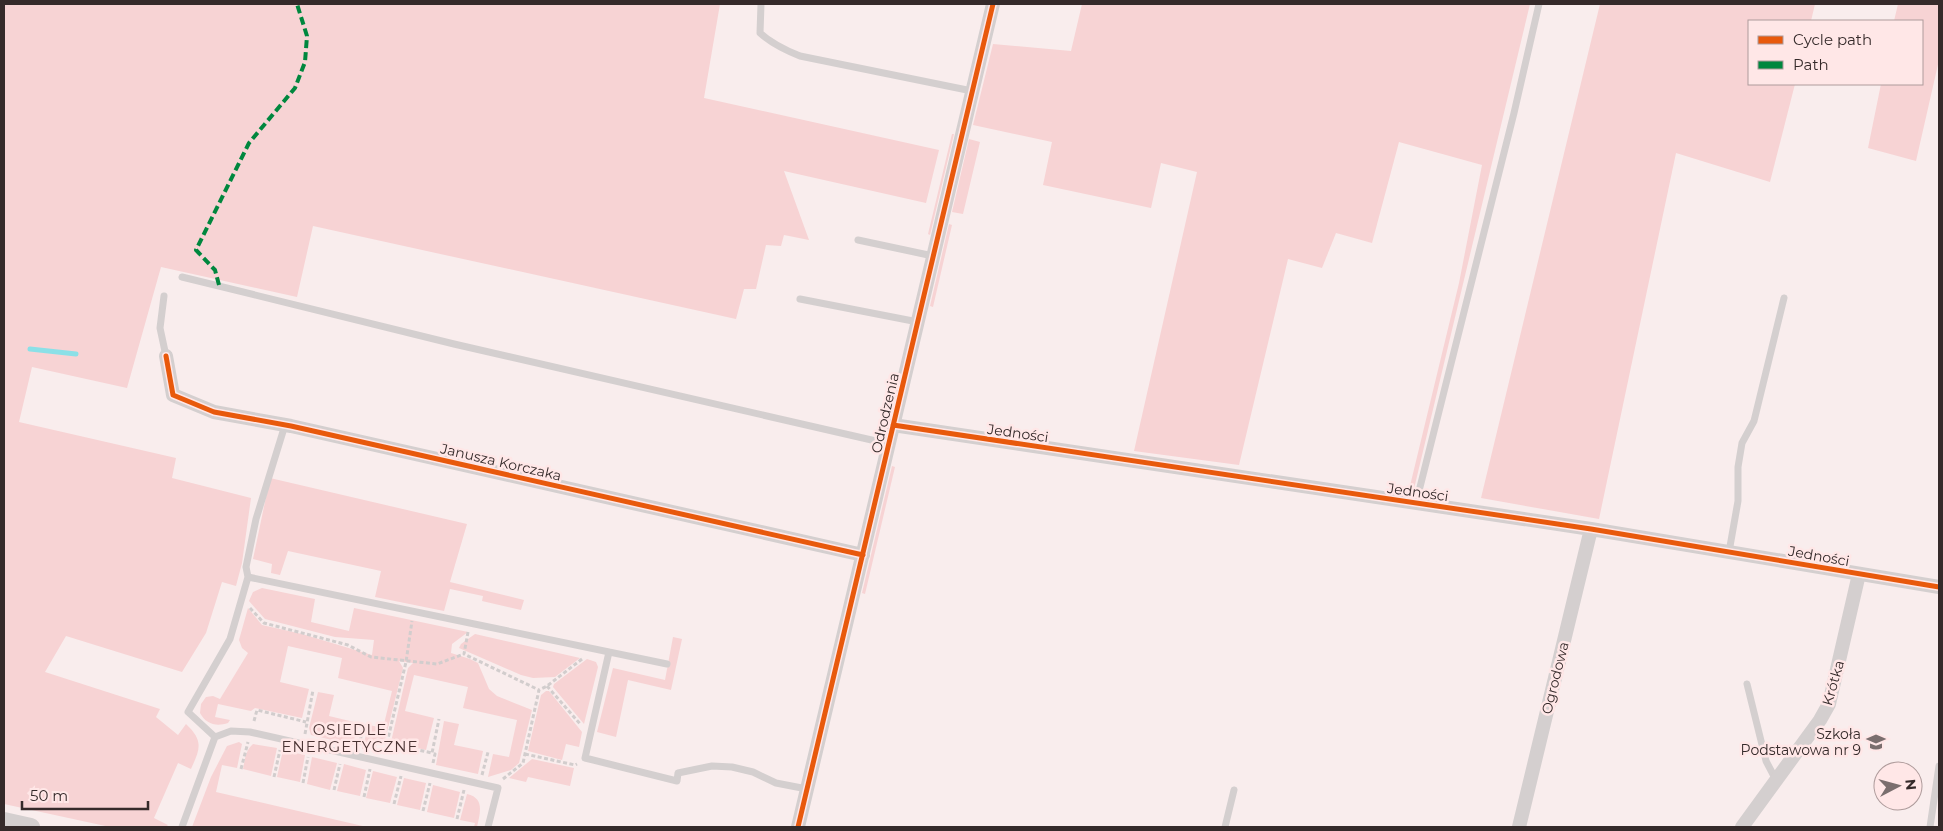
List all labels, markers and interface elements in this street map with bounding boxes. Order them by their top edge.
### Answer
legend [1748,20,1923,85]
text: Cycle path [1793,30,1872,49]
text: Path [1793,55,1829,74]
street label: Odrodzenia [867,371,903,455]
street label: Jedności [985,420,1050,446]
street label: Janusza Korczaka [438,439,563,485]
street label: Jedności [1385,479,1450,505]
street label: Jedności [1786,542,1851,570]
street label: Ogrodowa [1537,640,1573,716]
street label: Krótka [1818,658,1848,708]
district label: OSIEDLE ENERGETYCZNE [282,720,418,756]
place label: Szkoła Podstawowa nr 9 [1741,725,1861,759]
school or university icon: Szkoła Podstawowa nr 9 [1865,731,1887,753]
north arrow [1873,761,1923,811]
scale bar [22,778,149,810]
text: N [1901,778,1920,791]
text: 50 m [30,786,68,805]

